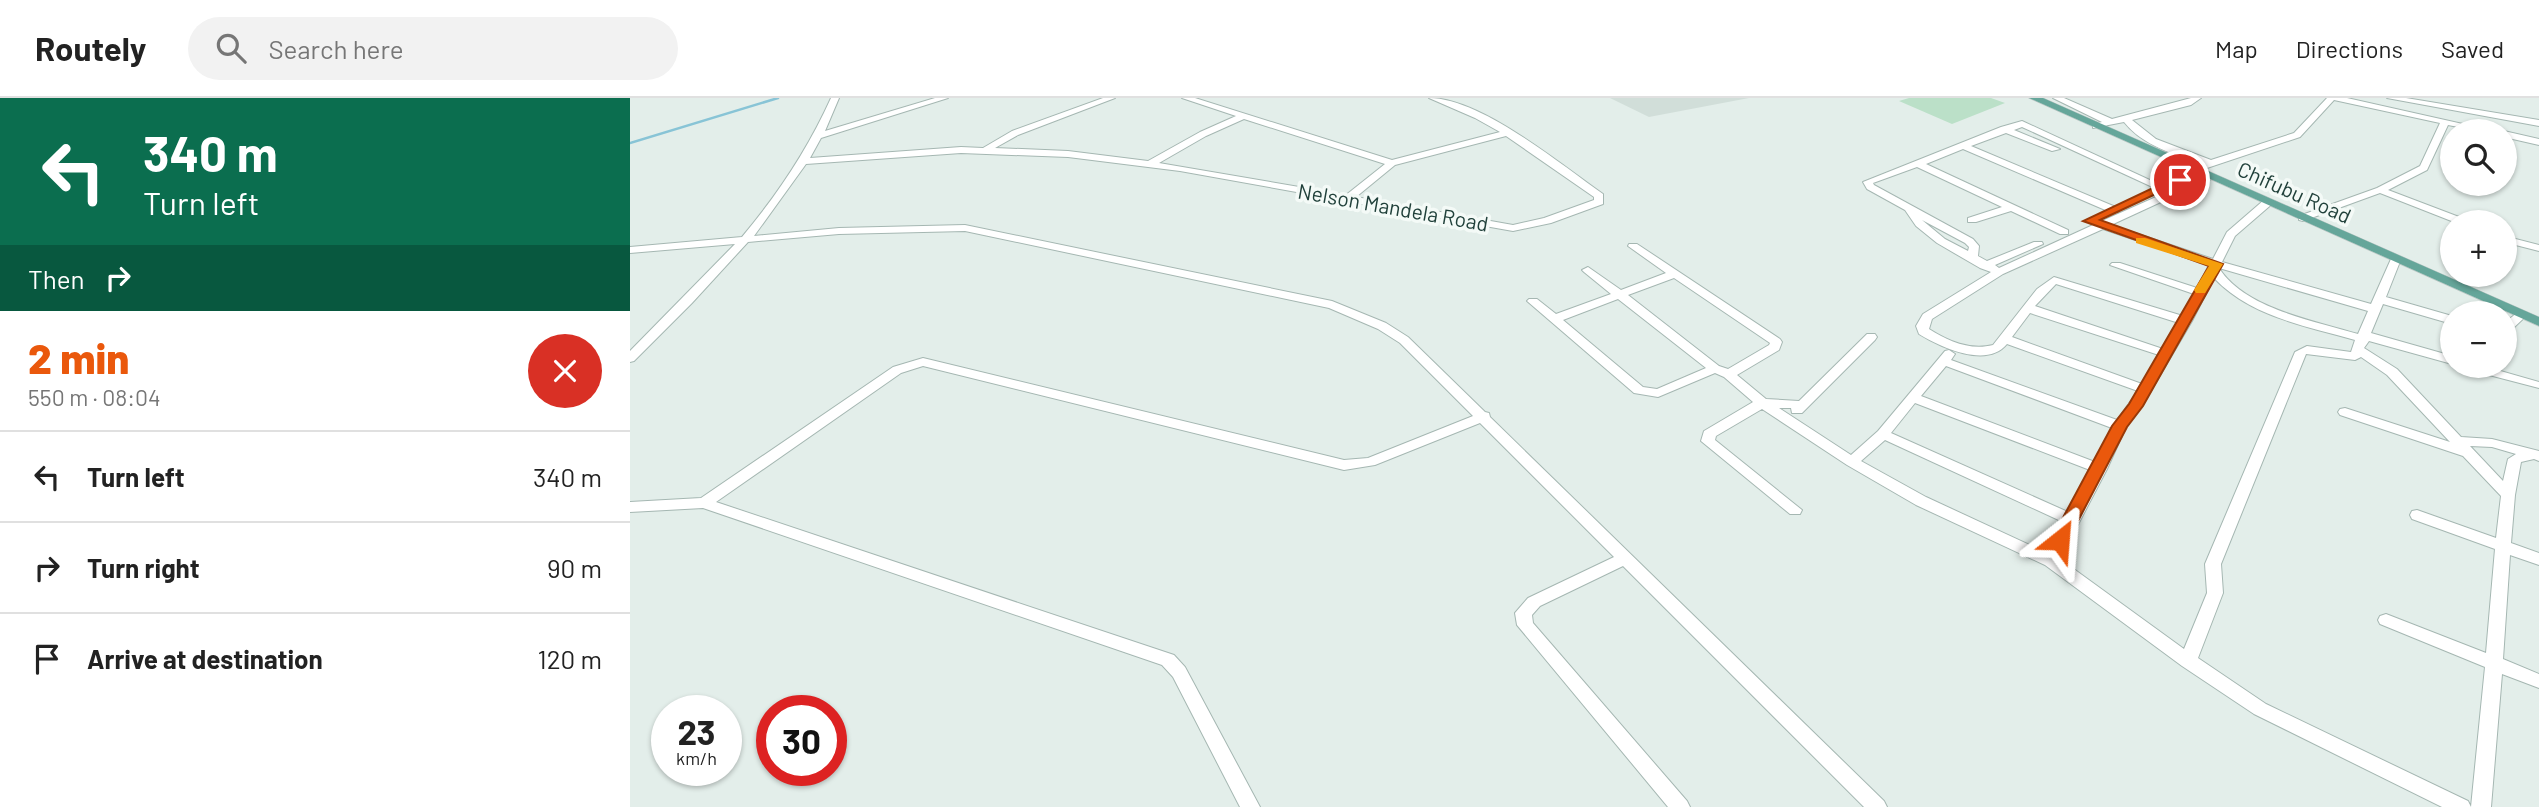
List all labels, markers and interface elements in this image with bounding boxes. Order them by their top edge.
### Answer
search box [188,17,678,80]
text: Routely [35,28,146,68]
icon: search [212,29,250,67]
text: Search here [268,33,404,64]
text: Map [2215,34,2258,63]
text: Directions [2296,34,2403,63]
text: Saved [2441,34,2504,63]
map controls [2440,119,2517,378]
button: search [2440,119,2517,196]
text: 340 m [143,123,278,182]
icon: left [28,126,119,217]
pin [2150,150,2210,210]
street label: Chifubu Road [2234,155,2355,228]
icon: arrive [2161,161,2199,199]
street label: Nelson Mandela Road [1296,177,1490,236]
text: Turn left [143,183,260,221]
button: + [2440,210,2517,287]
icon: right [99,259,137,297]
text: Then [28,263,85,294]
button: − [2440,301,2517,378]
text: 2 min [28,332,129,382]
button: close [528,334,602,408]
text: 550 m · 08:04 [28,383,161,411]
icon: left [28,458,66,496]
text: Turn left [87,461,185,492]
text: 340 m [533,461,602,492]
position arrow [2023,503,2097,577]
icon: right [28,549,66,587]
text: Turn right [87,552,200,583]
text: 90 m [547,552,602,583]
icon: arrive [28,640,66,678]
text: Arrive at destination [87,643,323,674]
text: 120 m [538,643,602,674]
speed limit sign: 30 [756,695,847,786]
text: 23 [677,710,716,752]
text: km/h [676,747,717,769]

